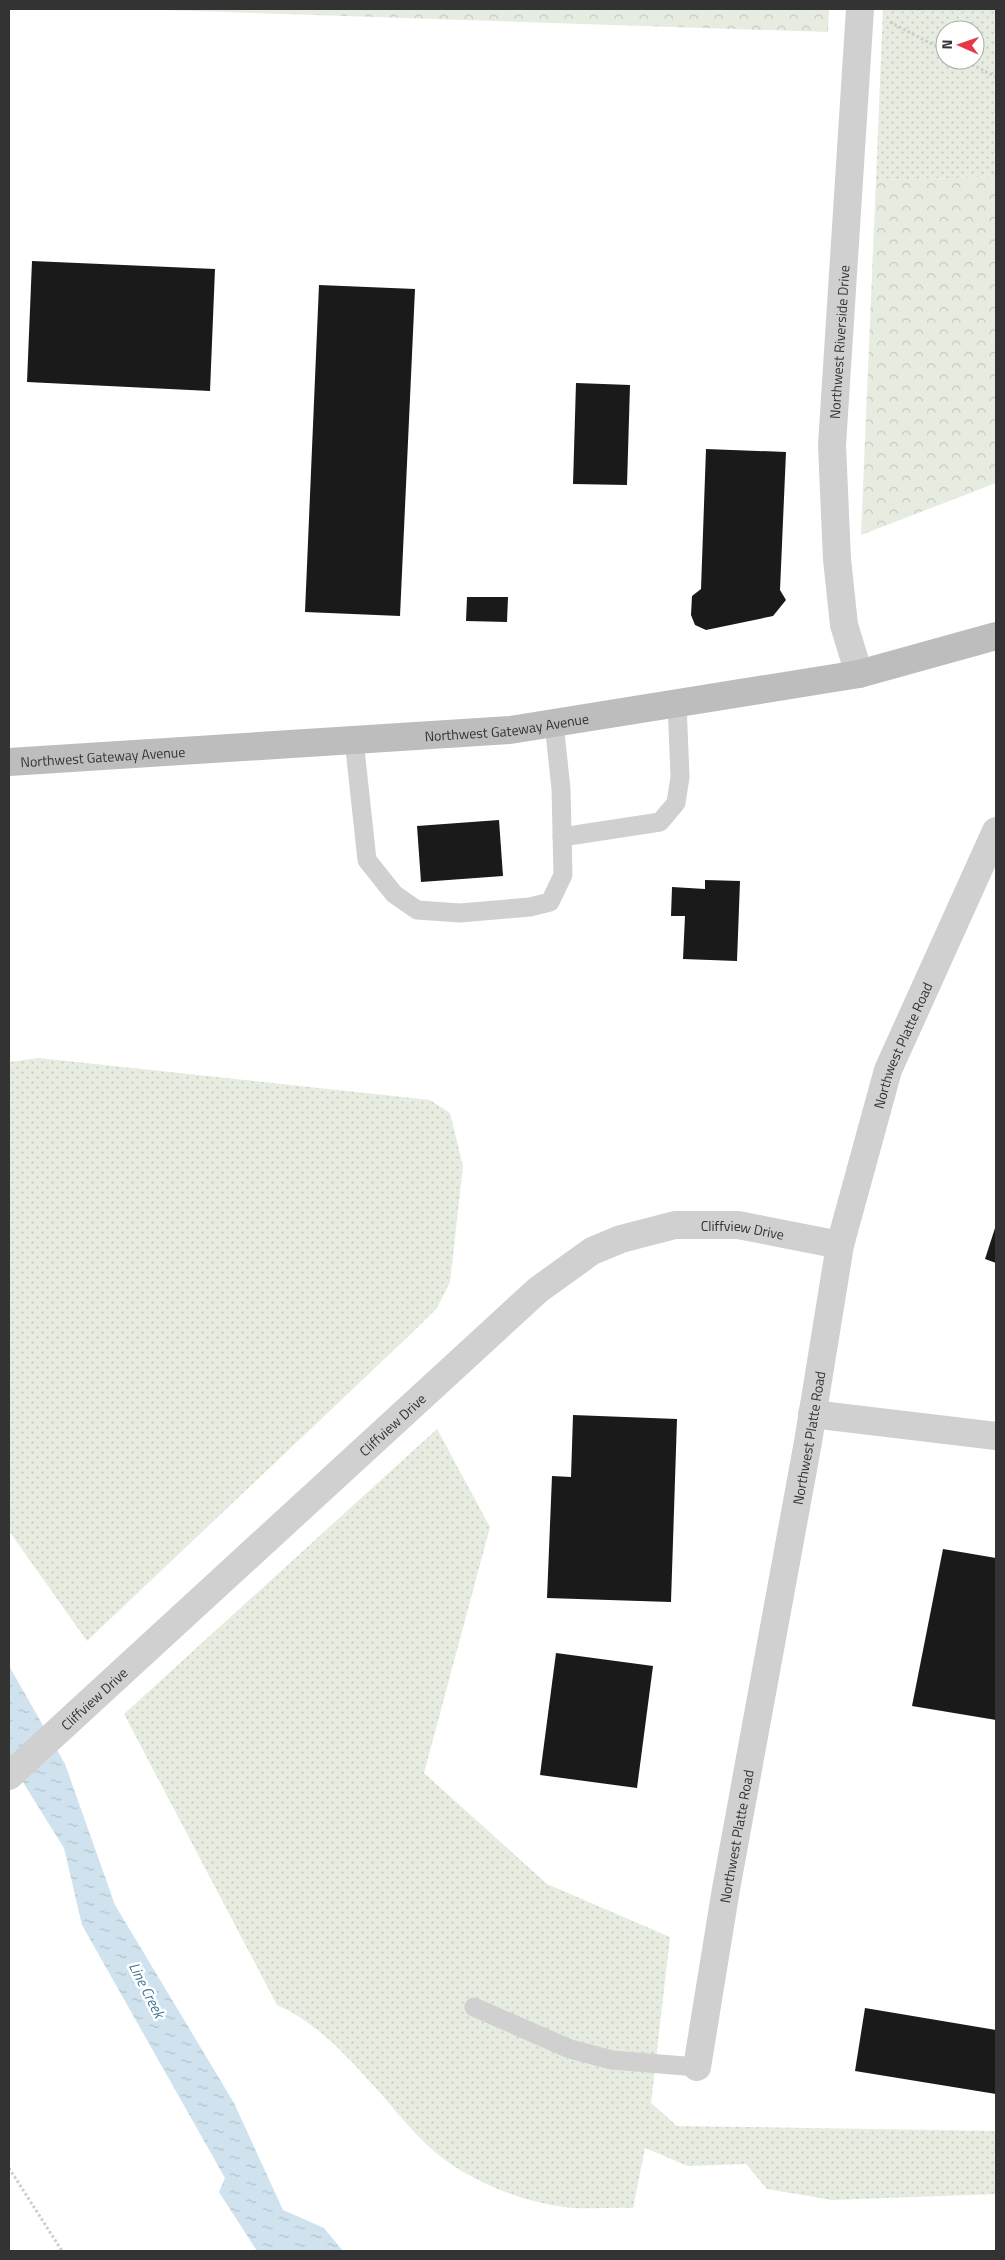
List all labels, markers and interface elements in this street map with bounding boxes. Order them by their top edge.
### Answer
north arrow [935,20,985,70]
text: N [936,39,957,50]
street label: Northwest Riverside Drive [823,264,854,420]
street label: Northwest Gateway Avenue [424,707,590,746]
street label: Northwest Gateway Avenue [20,740,186,772]
street label: Northwest Platte Road [867,978,937,1111]
street label: Cliffview Drive [701,1215,786,1244]
street label: Northwest Platte Road [786,1369,830,1506]
street label: Cliffview Drive [354,1388,430,1460]
street label: Cliffview Drive [55,1662,132,1734]
street label: Northwest Platte Road [713,1768,758,1904]
water label: Line Creek [123,1958,172,2024]

